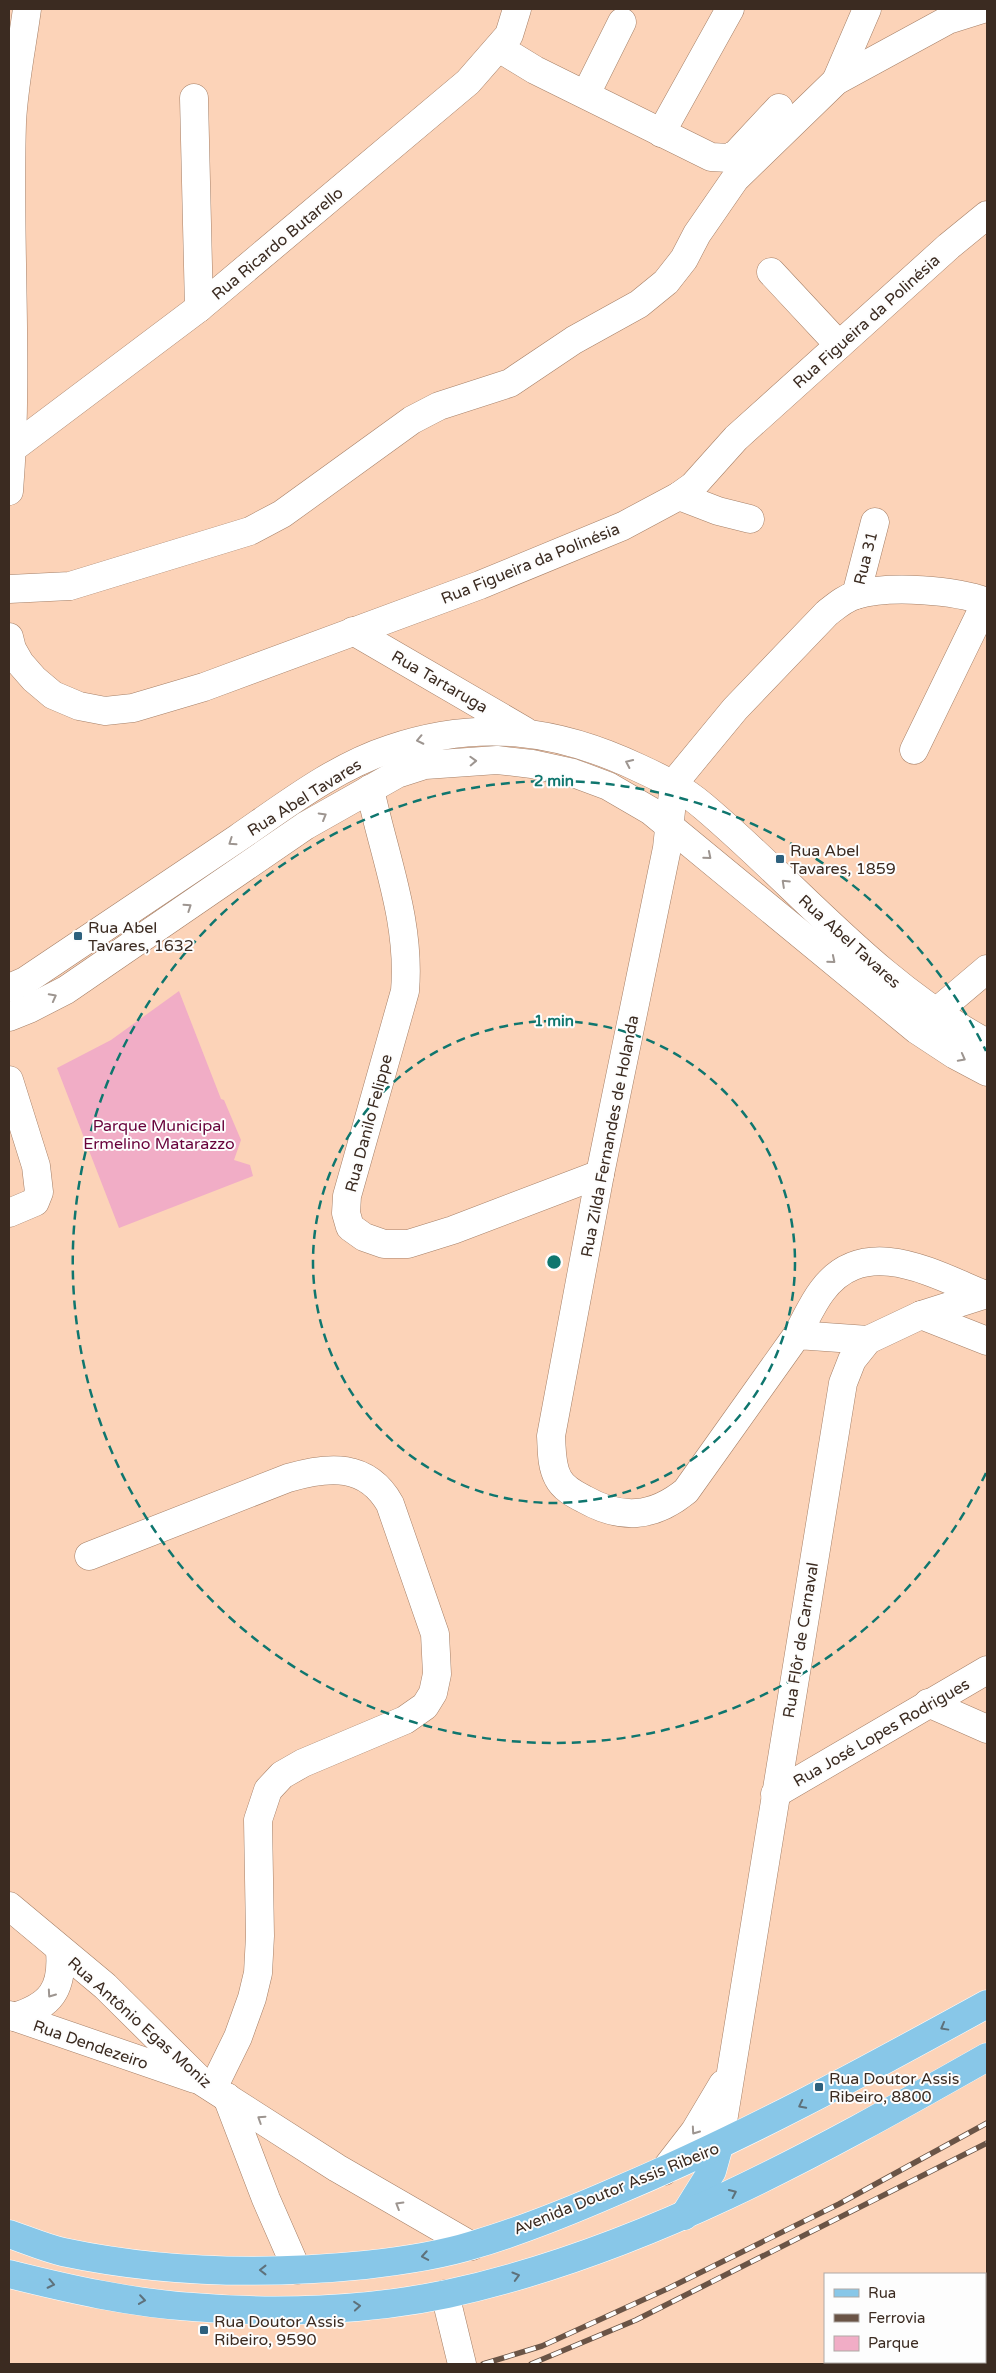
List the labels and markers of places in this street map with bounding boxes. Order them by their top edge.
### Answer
place label: Rua Abel Tavares, 1859 [790,841,896,879]
marker: Rua Abel Tavares, 1859 [774,853,786,865]
place label: Rua Abel Tavares, 1632 [88,918,194,956]
marker: Rua Abel Tavares, 1632 [72,930,84,942]
centre of rings [545,1253,563,1271]
place label: Rua Doutor Assis Ribeiro, 8800 [829,2069,959,2107]
marker: Rua Doutor Assis Ribeiro, 8800 [813,2081,825,2093]
place label: Rua Doutor Assis Ribeiro, 9590 [214,2312,344,2350]
marker: Rua Doutor Assis Ribeiro, 9590 [198,2324,210,2336]

